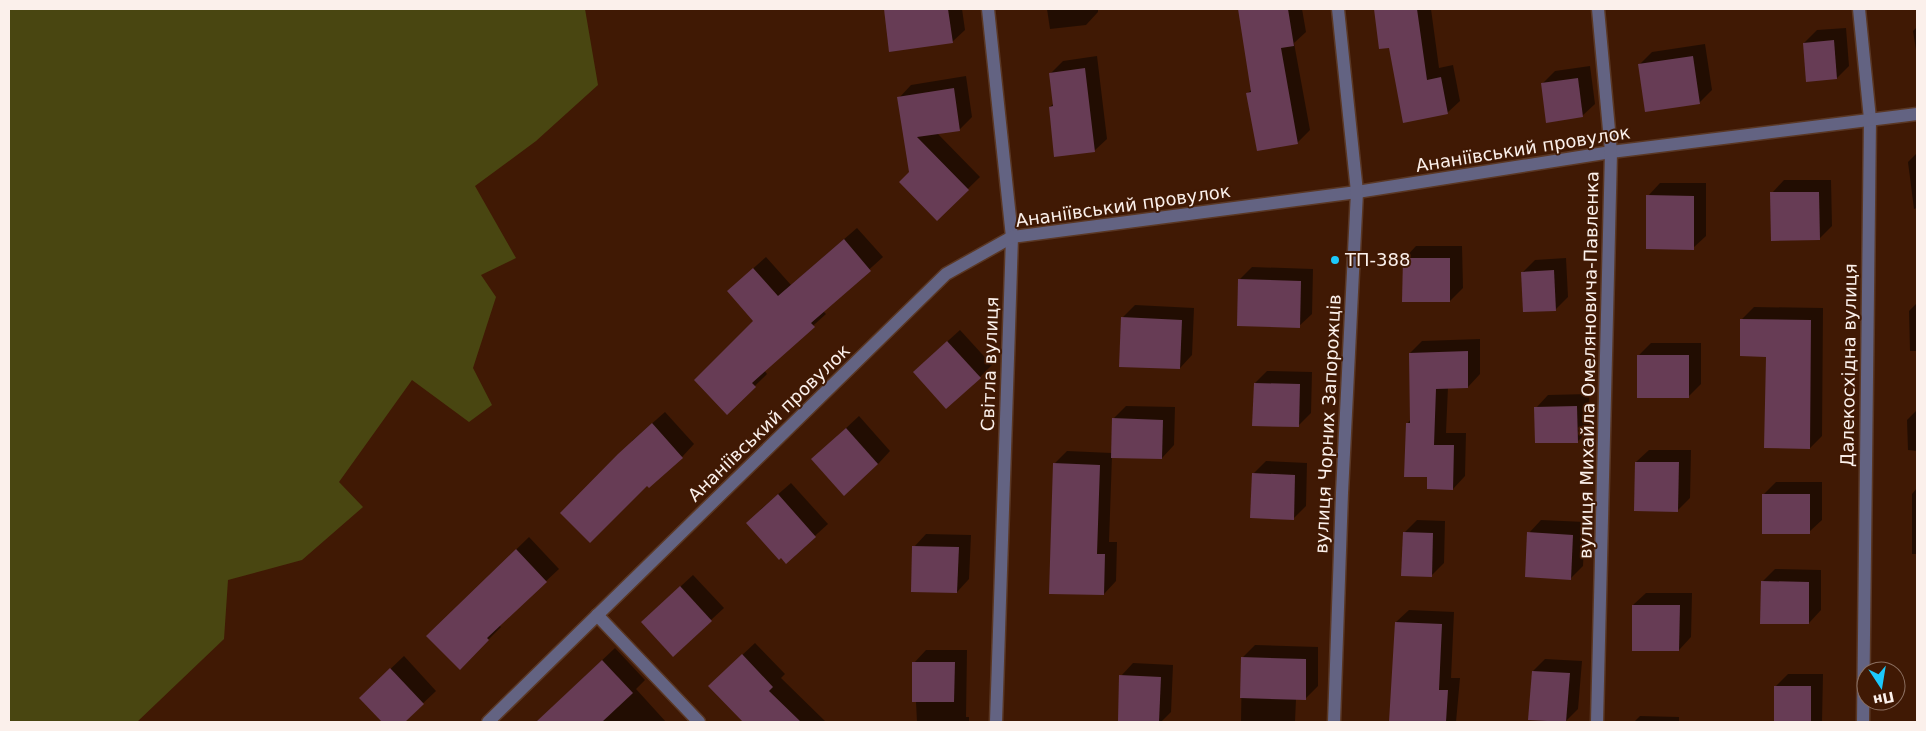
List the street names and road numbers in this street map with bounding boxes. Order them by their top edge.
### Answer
street label: Ананіївський провулок [1414,121,1632,176]
street label: вулиця Михайла Омеляновича-Павленка [1575,171,1602,559]
street label: Ананіївський провулок [1014,180,1232,231]
street label: Далекосхідна вулиця [1836,263,1861,467]
street label: вулиця Чорних Запорожців [1310,294,1345,554]
street label: Світла вулиця [977,296,1002,432]
street label: Ананіївський провулок [683,340,854,506]

